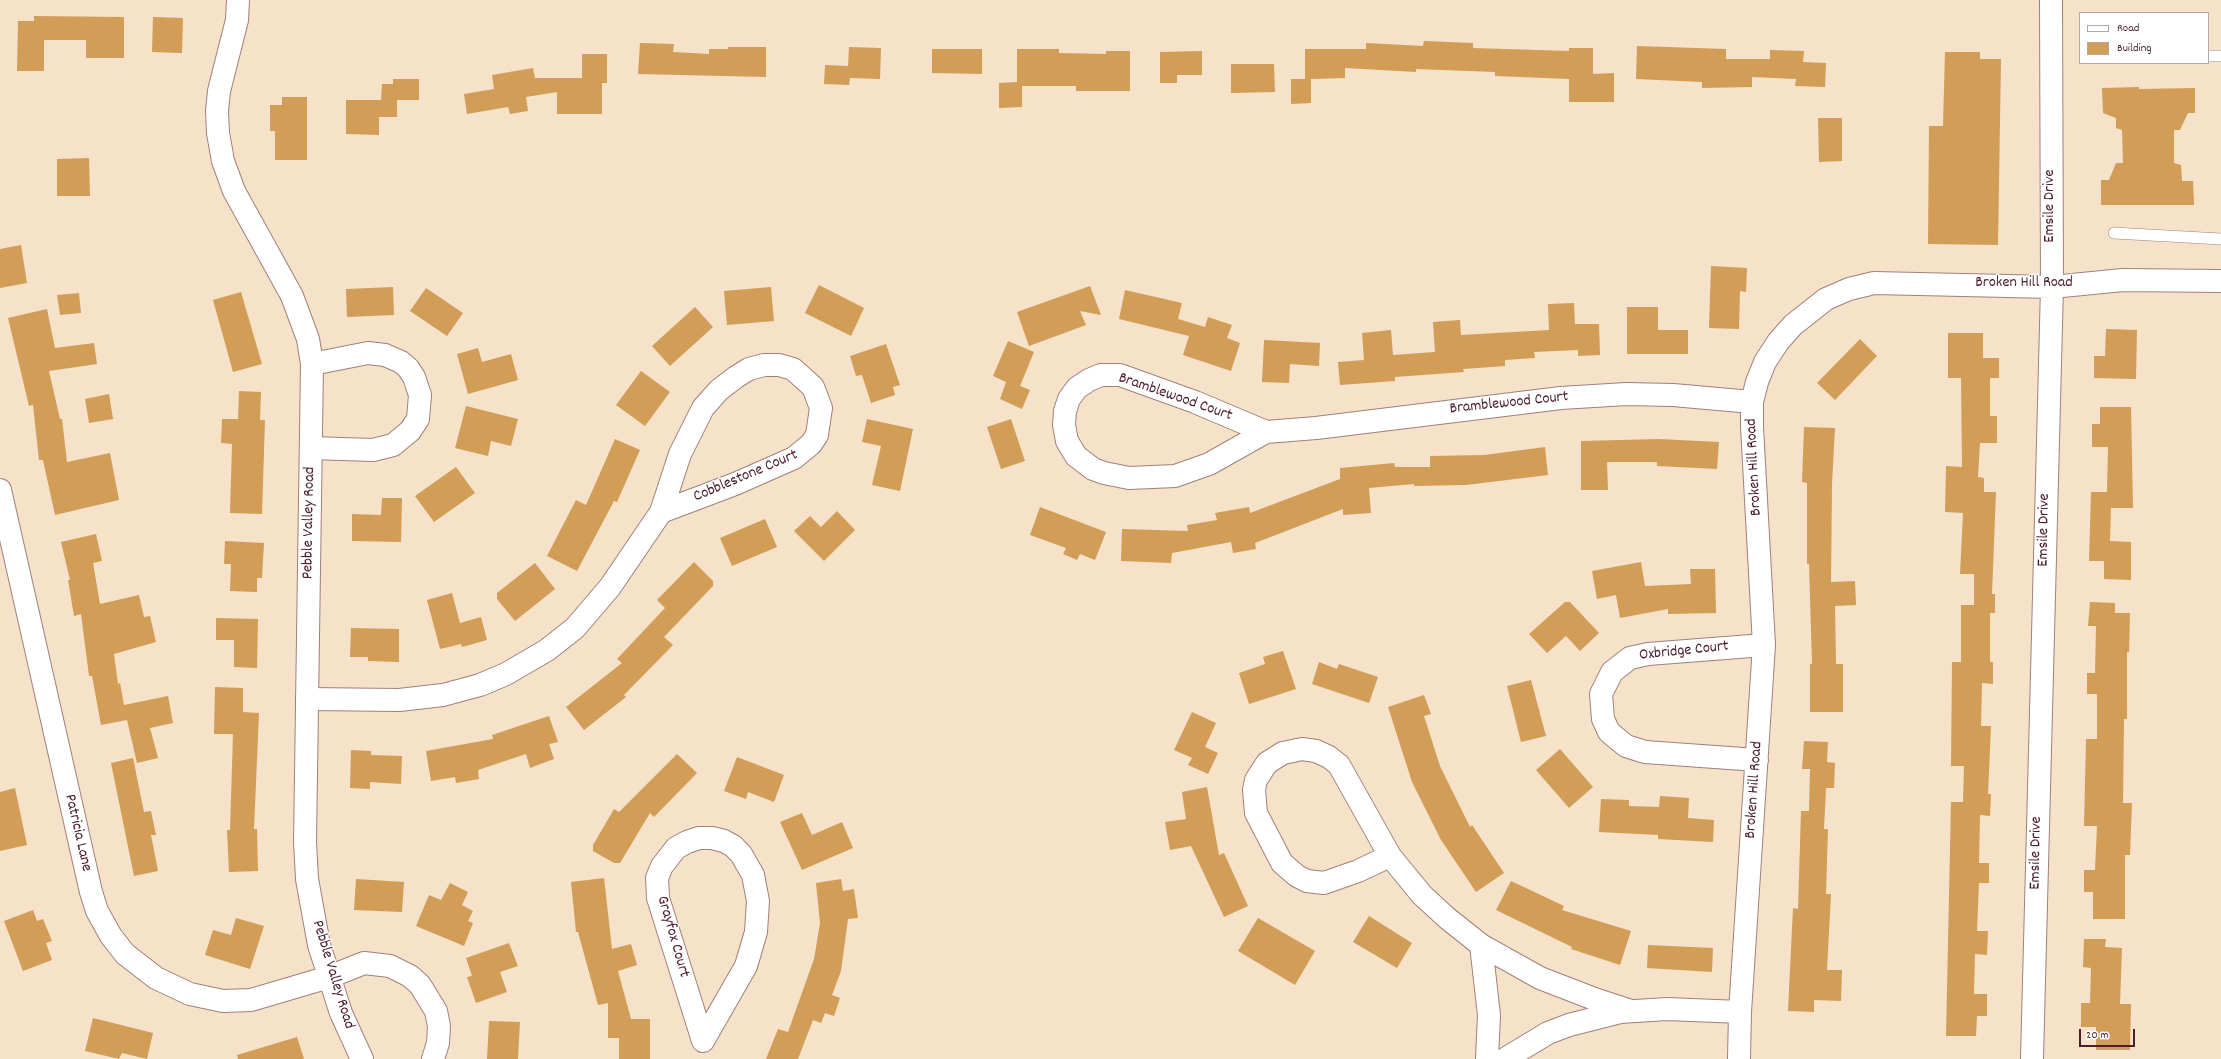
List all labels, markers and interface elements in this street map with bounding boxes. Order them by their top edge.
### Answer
legend [2079,12,2209,64]
text: Road [2117,20,2139,37]
text: Building [2117,40,2152,57]
street label: Emsile Drive [2041,169,2061,243]
street label: Broken Hill Road [1975,274,2073,294]
street label: Bramblewood Court [1115,370,1235,426]
street label: Bramblewood Court [1449,388,1569,420]
street label: Broken Hill Road [1743,418,1767,516]
street label: Cobblestone Court [691,446,801,508]
street label: Pebble Valley Road [299,467,321,579]
street label: Emsile Drive [2035,493,2055,567]
street label: Oxbridge Court [1638,638,1730,666]
street label: Broken Hill Road [1742,741,1768,839]
street label: Patricia Lane [59,793,95,873]
street label: Emsile Drive [2027,816,2047,890]
street label: Grayfox Court [651,894,693,980]
street label: Pebble Valley Road [306,918,358,1032]
scale bar [2081,1021,2137,1047]
text: 20 m [2086,1027,2109,1044]

